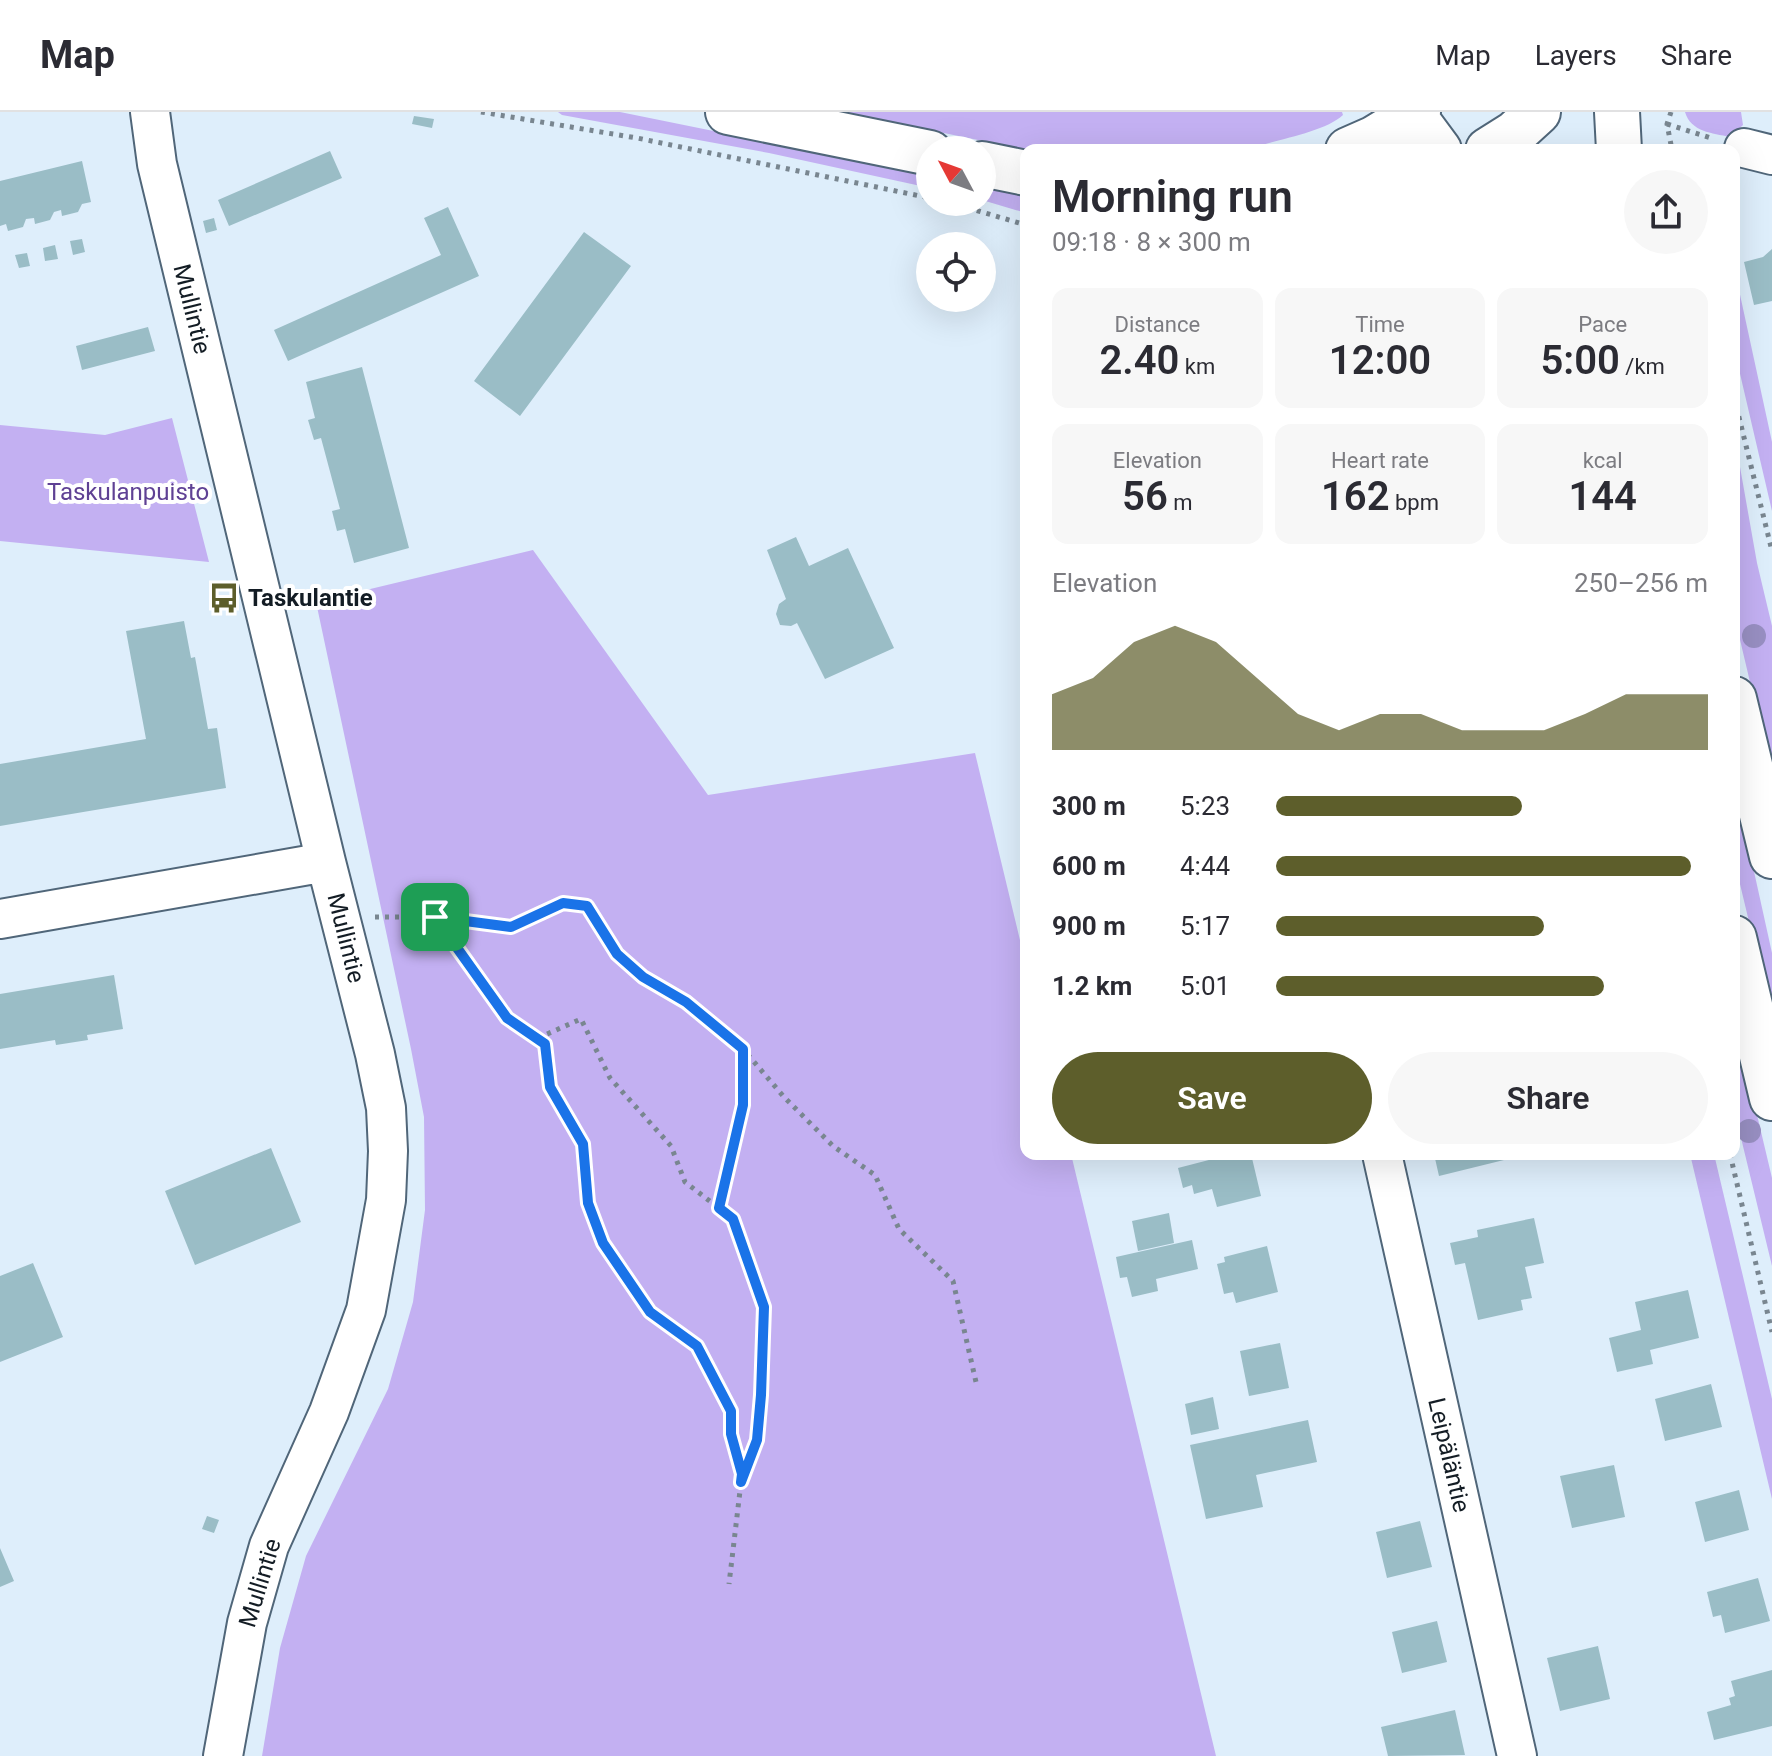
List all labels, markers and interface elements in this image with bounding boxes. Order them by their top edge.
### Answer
text: Map [40,33,115,77]
text: Map [1435,39,1491,72]
text: Layers [1535,39,1617,72]
text: Share [1661,39,1732,72]
north arrow [916,136,996,216]
map controls [916,136,996,312]
button: share [1624,170,1708,254]
text: Morning run [1052,171,1293,223]
text: 09:18 · 8 × 300 m [1052,227,1251,257]
button: locate [916,232,996,312]
street label: Mullintie [167,261,217,357]
text: Distance [1115,312,1200,337]
text: Time [1355,312,1405,337]
text: Pace [1578,312,1627,337]
text: 2.40 [1099,337,1179,384]
text: 12:00 [1329,337,1431,384]
text: 5:00 [1540,337,1620,384]
text: km [1179,354,1215,379]
text: /km [1620,354,1665,379]
text: Elevation [1113,448,1202,473]
text: Heart rate [1331,448,1429,473]
text: kcal [1583,448,1623,473]
text: 56 [1122,473,1168,520]
text: 162 [1321,473,1390,520]
text: 144 [1568,473,1637,520]
park label: Taskulanpuisto [47,478,209,506]
text: m [1168,490,1193,515]
text: bpm [1390,490,1439,515]
text: Elevation [1052,568,1157,598]
text: 250–256 m [1574,568,1708,598]
bus stop icon: Taskulantie [207,581,241,615]
place label: Taskulantie [248,584,373,612]
text: 300 m [1052,791,1126,821]
text: 5:23 [1180,791,1230,821]
text: 600 m [1052,851,1126,881]
text: 4:44 [1180,851,1230,881]
pin [401,883,469,951]
street label: Mullintie [321,890,371,986]
icon: arrive [413,895,457,939]
text: 900 m [1052,911,1126,941]
text: 5:17 [1180,911,1230,941]
text: 1.2 km [1052,971,1132,1001]
text: 5:01 [1180,971,1230,1001]
button: Save [1052,1052,1372,1144]
button: Share [1388,1052,1708,1144]
street label: Leipäläntie [1422,1395,1476,1515]
street label: Mullintie [233,1535,287,1631]

